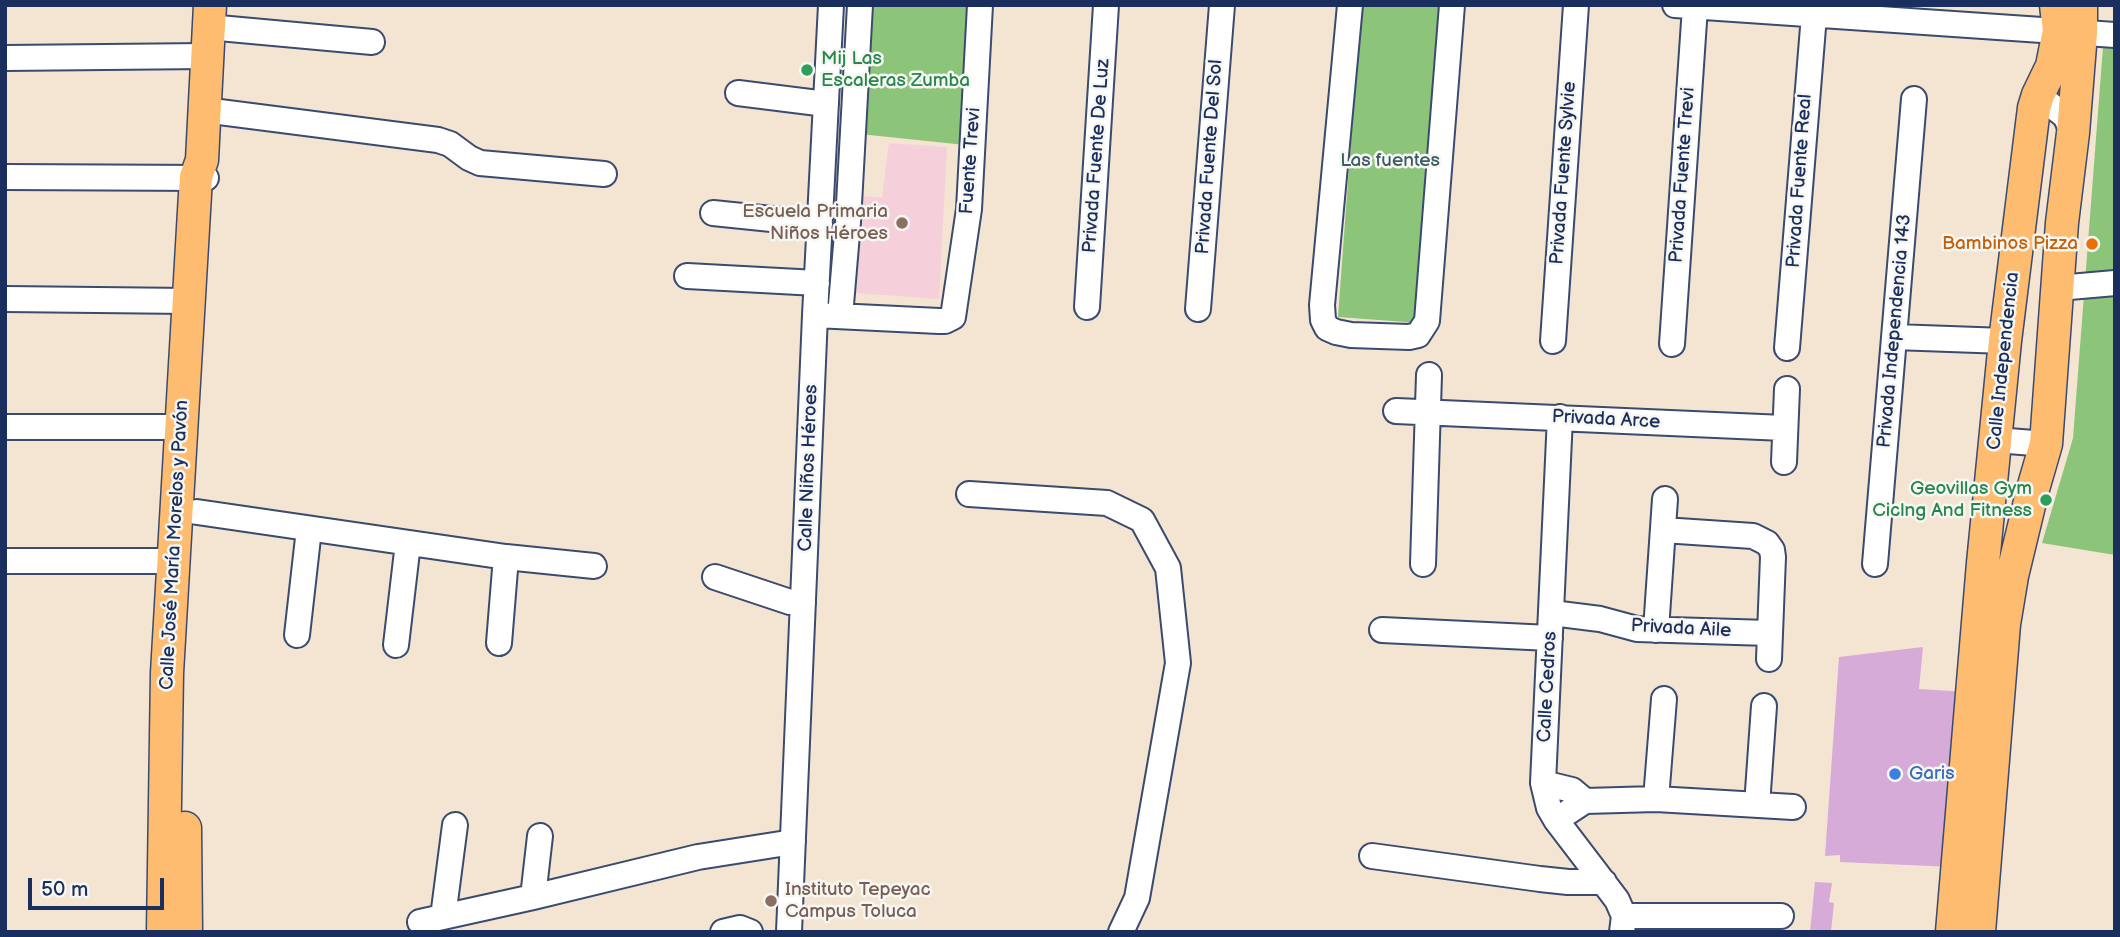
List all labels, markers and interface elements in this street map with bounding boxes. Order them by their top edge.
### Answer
place label: Mij Las Escaleras Zumba [821,48,970,92]
street label: Privada Fuente De Luz [1079,58,1115,254]
street label: Privada Fuente Del Sol [1192,59,1228,255]
marker: Mij Las Escaleras Zumba [799,62,815,78]
street label: Privada Fuente Sylvie [1546,81,1582,265]
street label: Privada Fuente Trevi [1665,86,1701,264]
street label: Privada Fuente Real [1783,93,1817,269]
street label: Fuente Trevi [956,107,986,215]
park label: Las fuentes [1340,150,1440,172]
place label: Escuela Primaria Niños Héroes [742,201,888,245]
street label: Privada Independencia 143 [1873,213,1917,449]
marker: Escuela Primaria Niños Héroes [894,215,910,231]
place label: Bambinos Pizza [1942,233,2078,255]
marker: Bambinos Pizza [2084,236,2100,252]
street label: Calle Independencia [1983,271,2025,451]
street label: Calle Niños Héroes [795,384,823,552]
street label: Calle José María Morelos y Pavón [156,400,194,690]
street label: Privada Arce [1551,406,1661,434]
place label: Geovillas Gym Ciclng And Fitness [1872,478,2032,522]
marker: Geovillas Gym Ciclng And Fitness [2038,492,2054,508]
street label: Privada Aile [1630,615,1732,643]
street label: Calle Cedros [1534,631,1562,743]
place label: Garis [1909,763,1955,785]
marker: Garis [1887,766,1903,782]
scale bar [32,864,168,908]
text: 50 m [41,877,88,902]
place label: Instituto Tepeyac Campus Toluca [785,879,931,923]
marker: Instituto Tepeyac Campus Toluca [763,893,779,909]

